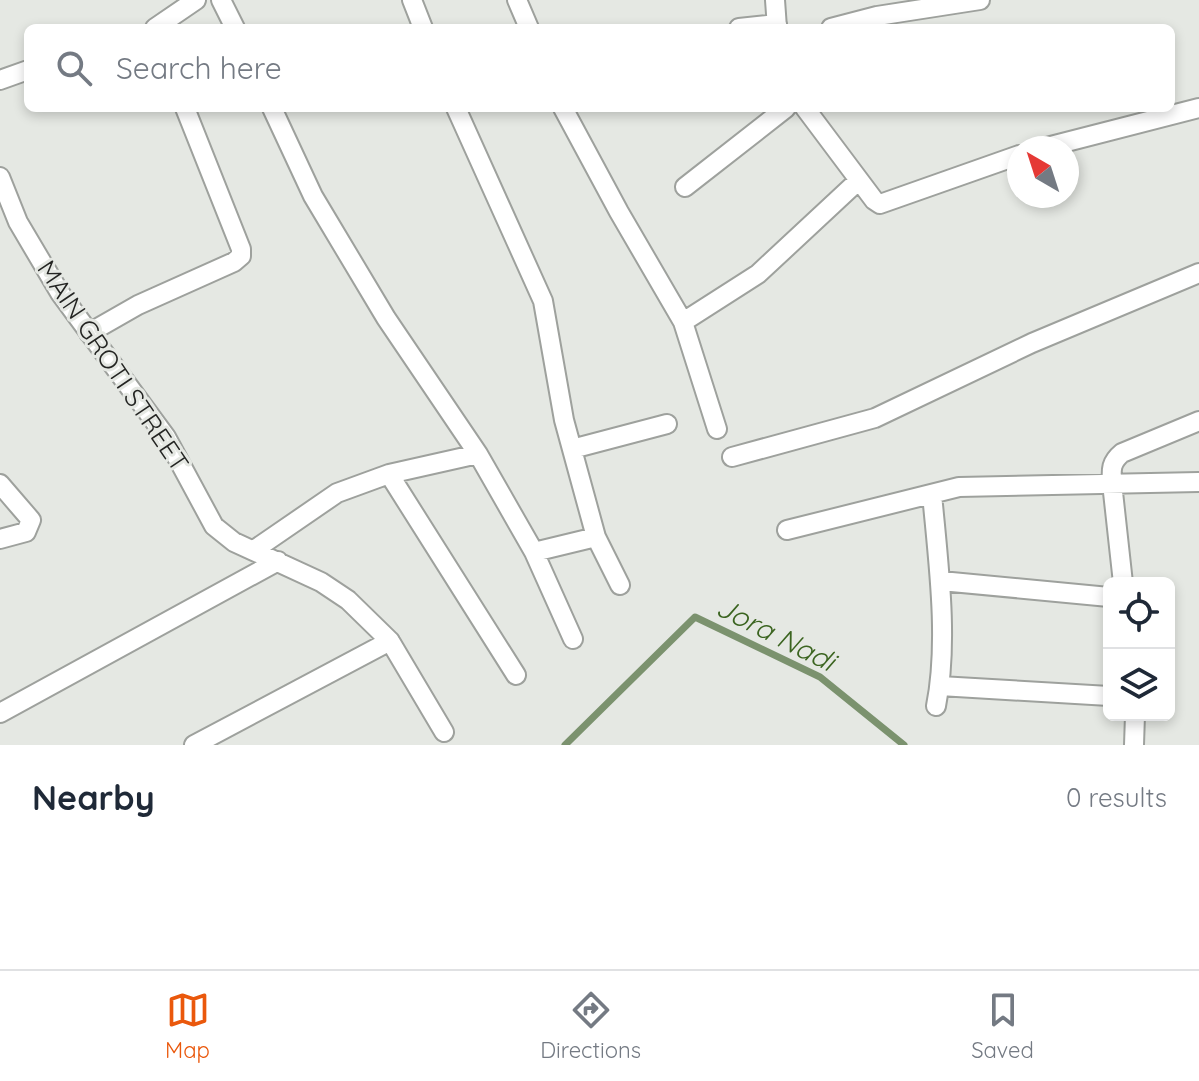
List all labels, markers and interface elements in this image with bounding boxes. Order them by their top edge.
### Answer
search box [24,24,1175,112]
icon: search [52,46,96,90]
text: Search here [116,49,282,87]
north arrow [1007,136,1079,208]
street label: MAIN GROTI STREET [30,254,196,478]
map controls [1103,577,1175,721]
button: locate [1103,577,1175,649]
water label: Jora Nadi [711,589,844,680]
button: layers [1103,649,1175,721]
text: Nearby [32,776,155,819]
text: 0 results [1066,781,1167,814]
tab: Map [165,988,210,1064]
tab: Directions [540,988,641,1064]
tab: Saved [971,988,1034,1064]

